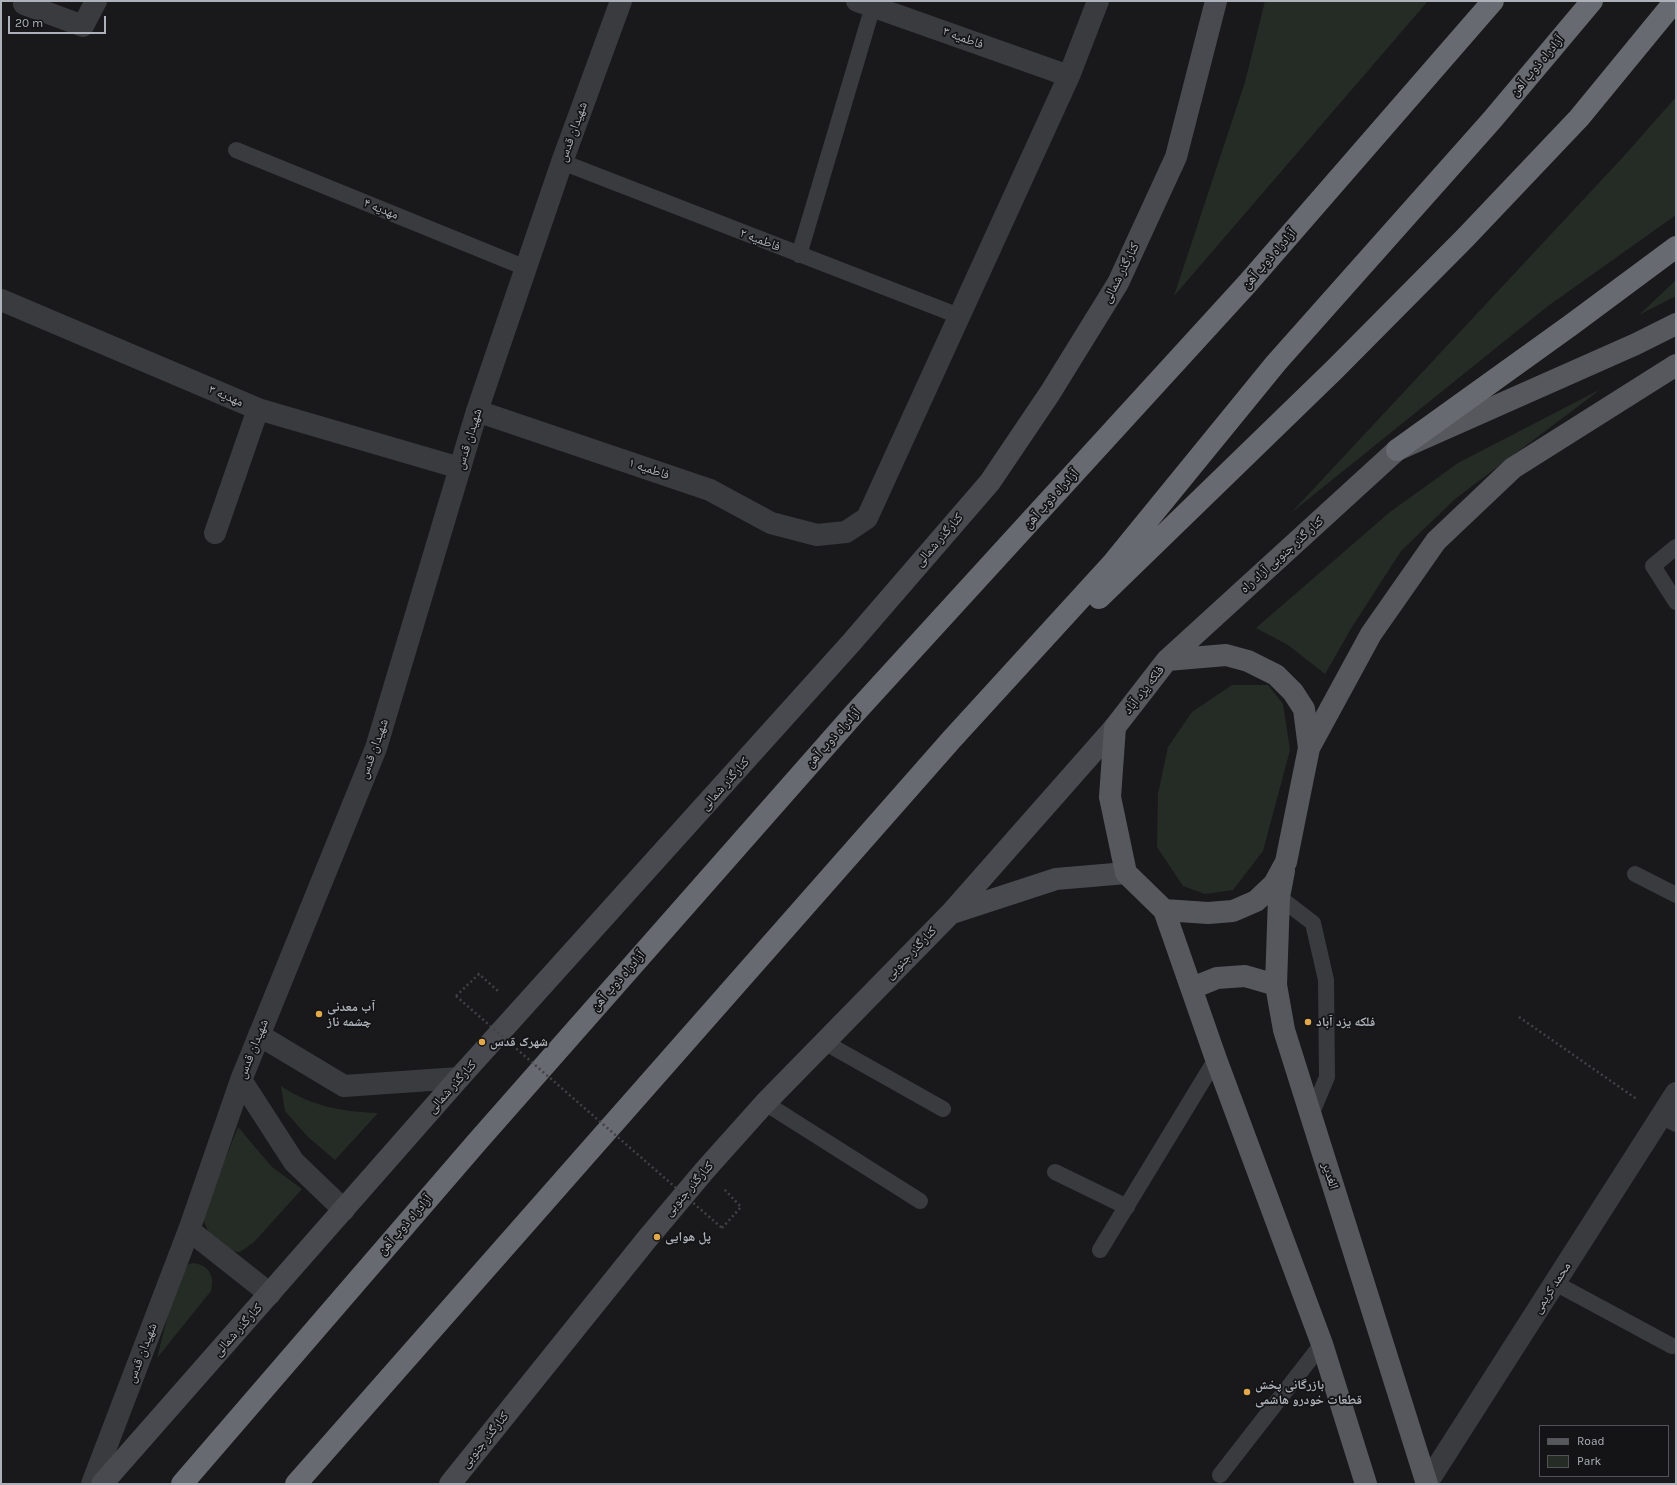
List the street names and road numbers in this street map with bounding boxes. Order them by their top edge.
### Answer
street label: فاطمیه ۳ [941,23,985,53]
street label: آزادراه ذوب آهن [1507,32,1567,100]
street label: شهیدان قدس [555,100,591,164]
street label: مهدیه ۴ [361,195,401,223]
street label: فاطمیه ۲ [738,225,782,255]
street label: آزادراه ذوب آهن [1239,226,1299,292]
street label: کنارگذر شمالی [1099,240,1143,306]
street label: مهدیه ۳ [206,382,246,410]
street label: شهیدان قدس [452,407,486,471]
street label: فاطمیه ۱ [627,455,671,483]
street label: آزادراه ذوب آهن [1020,466,1082,532]
street label: کنارگذر شمالی [911,510,967,570]
street label: کنار گذر جنوبی آزاد راه [1237,513,1327,597]
street label: فلکه یزد آباد [1120,663,1168,717]
street label: آزادراه ذوب آهن [802,705,864,771]
street label: شهیدان قدس [356,717,392,781]
street label: کنارگذر شمالی [697,754,753,814]
street label: کنارگذر جنوبی [882,923,940,983]
street label: آزادراه ذوب آهن [588,948,648,1014]
street label: شهیدان قدس [234,1017,272,1081]
street label: کنارگذر شمالی [424,1057,480,1117]
street label: کنارگذر جنوبی [661,1158,717,1220]
street label: الغدیر [1318,1161,1342,1191]
street label: آزادراه ذوب آهن [375,1192,435,1258]
street label: محمد کریمی [1529,1259,1575,1317]
street label: کنارگذر شمالی [210,1300,266,1360]
street label: شهیدان قدس [123,1321,161,1385]
street label: کنارگذر جنوبی [458,1409,512,1471]

